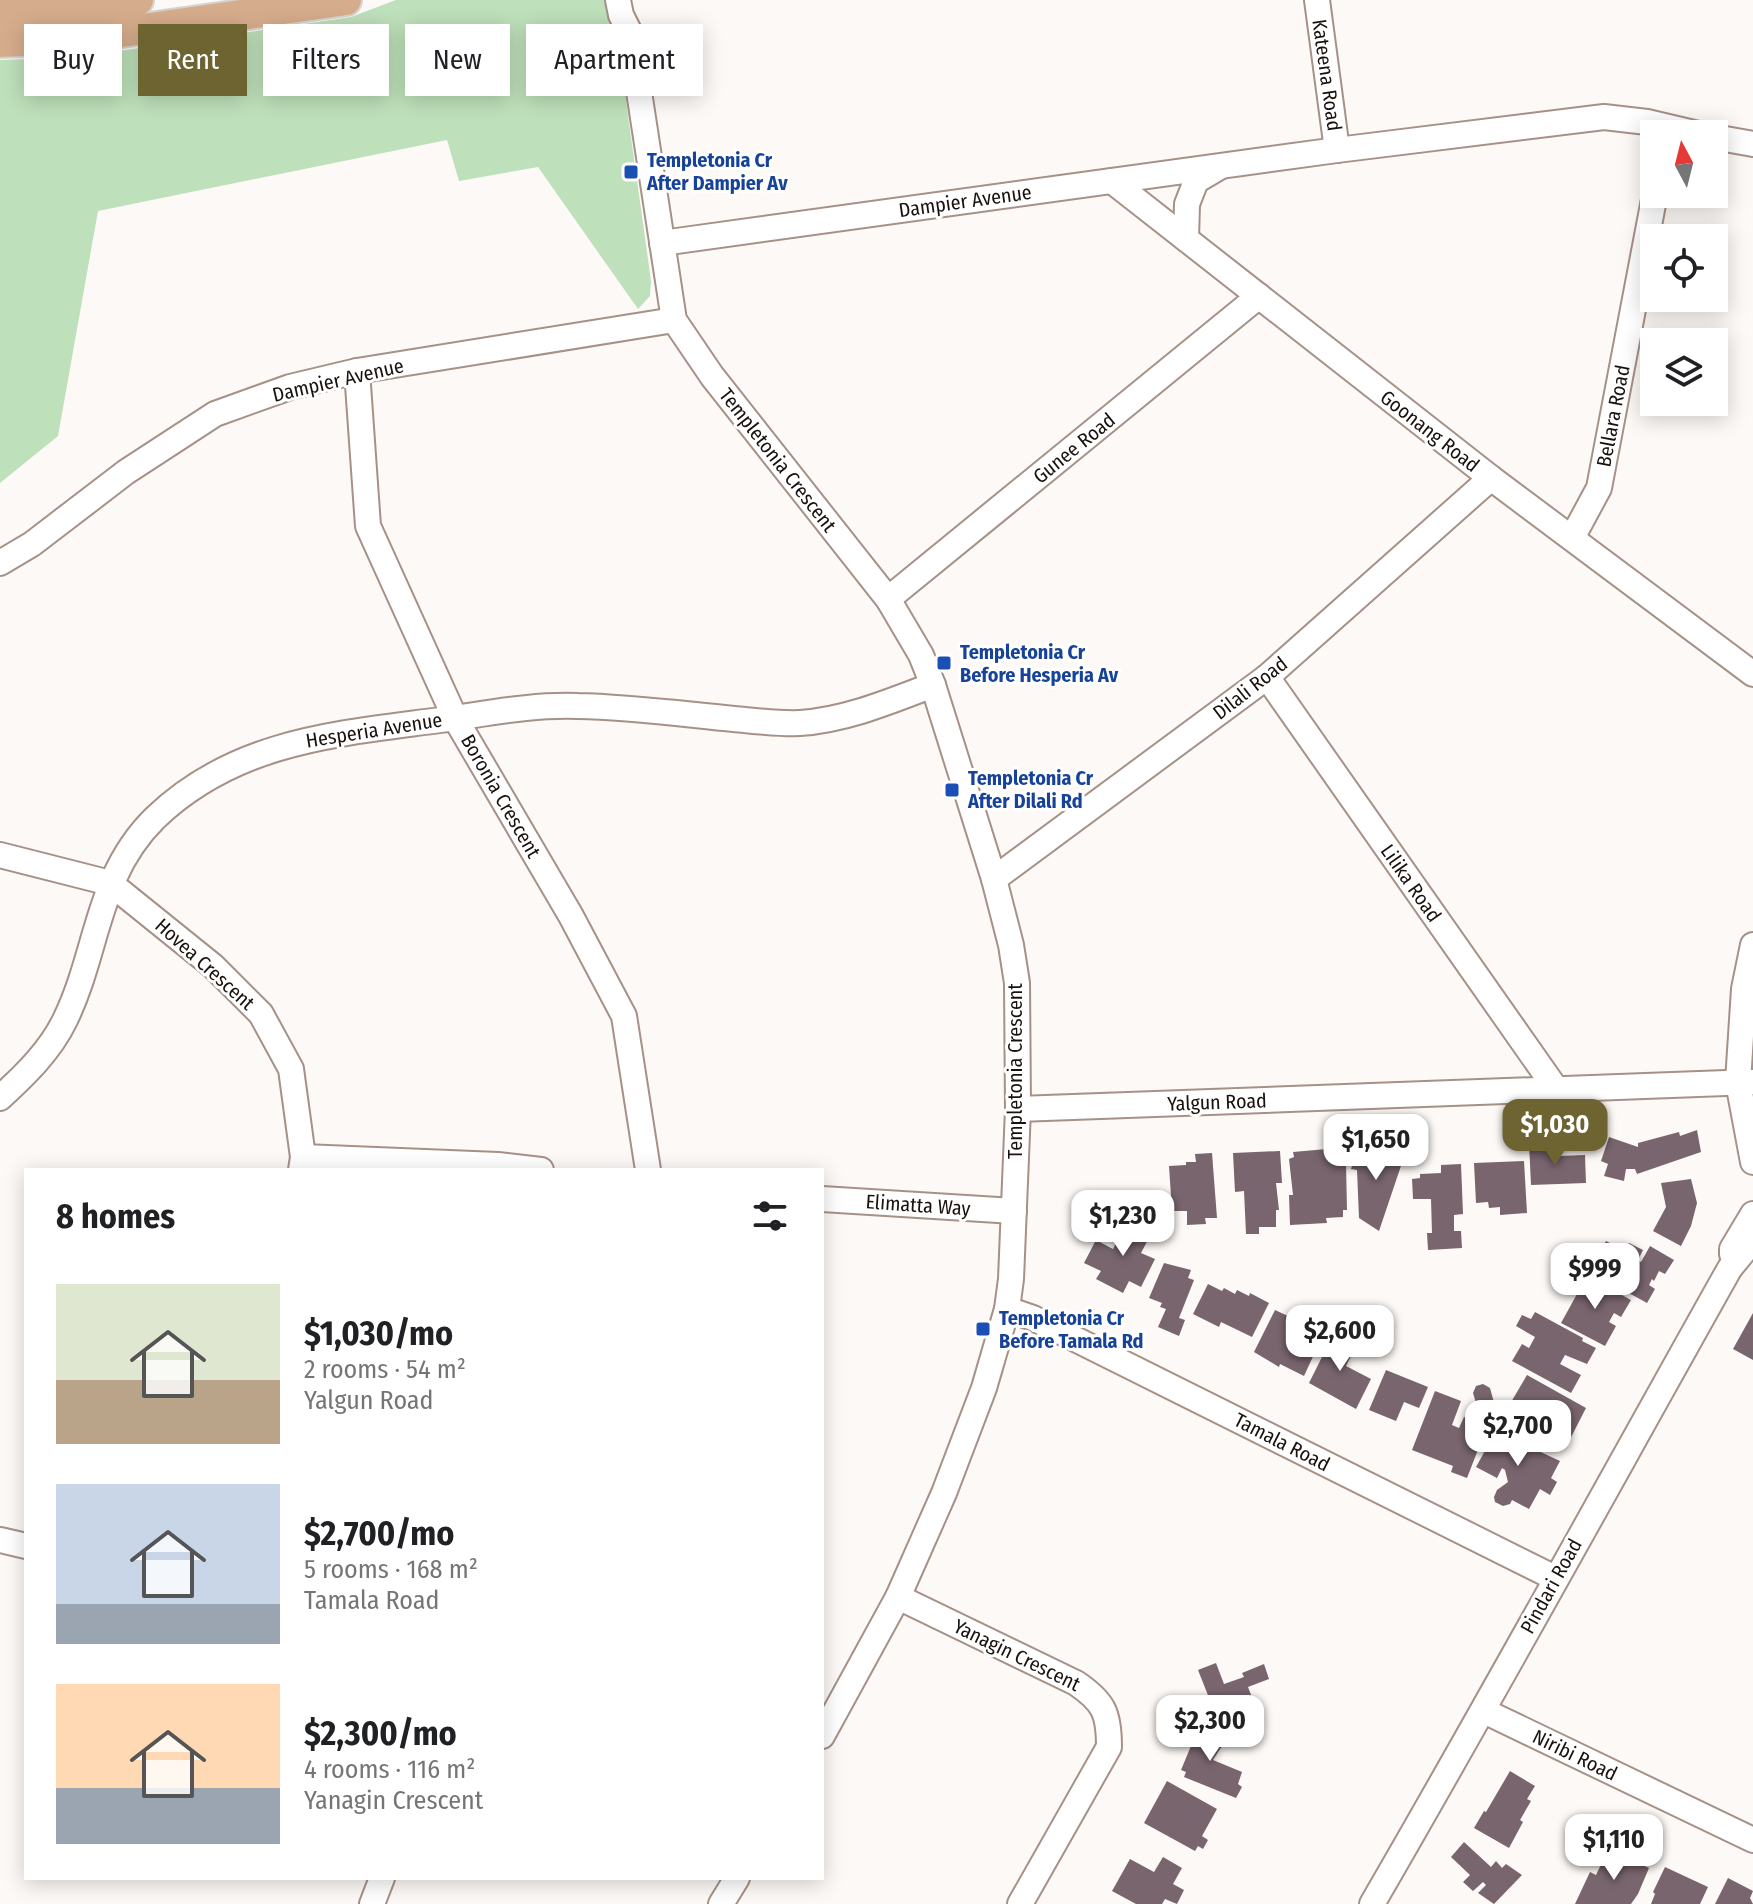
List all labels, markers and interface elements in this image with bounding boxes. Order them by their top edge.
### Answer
street label: Kateena Road [1307,18,1347,132]
chip: Buy [24,24,122,96]
chip: Rent [138,24,247,96]
chip: Filters [263,24,389,96]
chip: New [405,24,510,96]
chip: Apartment [526,24,703,96]
north arrow [1640,120,1728,208]
map controls [1640,120,1728,416]
place label: Templetonia Cr After Dampier Av [646,148,788,195]
marker: Templetonia Cr After Dampier Av [622,163,640,181]
street label: Dampier Avenue [897,180,1033,222]
button: locate [1640,224,1728,312]
button: layers [1640,328,1728,416]
street label: Dampier Avenue [270,353,406,407]
street label: Bellara Road [1591,363,1635,469]
street label: Templetonia Crescent [714,383,842,537]
street label: Goonang Road [1376,385,1484,477]
street label: Gunee Road [1028,408,1120,488]
place label: Templetonia Cr Before Hesperia Av [960,640,1119,687]
street label: Dilali Road [1208,651,1292,725]
marker: Templetonia Cr Before Hesperia Av [935,654,953,672]
street label: Hesperia Avenue [304,707,444,753]
street label: Boronia Crescent [456,730,546,862]
place label: Templetonia Cr After Dilali Rd [967,766,1094,813]
marker: Templetonia Cr After Dilali Rd [943,781,961,799]
street label: Lilika Road [1376,840,1446,926]
street label: Hovea Crescent [150,913,260,1015]
street label: Templetonia Crescent [1003,983,1027,1159]
street label: Yalgun Road [1167,1088,1267,1116]
pin: $1,030 [1490,1099,1620,1167]
text: $1,030 [1521,1109,1589,1140]
pin: $1,650 [1311,1114,1441,1182]
text: $1,650 [1341,1124,1411,1155]
street label: Elimatta Way [865,1189,971,1221]
pin: $1,230 [1058,1190,1188,1258]
icon: filters [748,1194,792,1238]
text: 8 homes [56,1196,175,1237]
text: $1,230 [1089,1200,1157,1231]
pin: $999 [1548,1243,1642,1311]
text: $999 [1569,1253,1621,1284]
pin: $2,600 [1275,1305,1405,1373]
place label: Templetonia Cr Before Tamala Rd [999,1306,1143,1353]
text: $1,030/mo [304,1313,453,1354]
text: $2,600 [1304,1315,1376,1346]
icon: home [120,1316,216,1412]
marker: Templetonia Cr Before Tamala Rd [974,1320,992,1338]
text: 2 rooms · 54 m² [304,1354,466,1385]
text: Yalgun Road [304,1385,434,1416]
pin: $2,700 [1453,1400,1583,1468]
street label: Tamala Road [1230,1408,1334,1476]
text: $2,700 [1483,1410,1553,1441]
text: $2,700/mo [304,1513,454,1554]
icon: home [120,1516,216,1612]
street label: Pindari Road [1515,1534,1587,1638]
text: 5 rooms · 168 m² [304,1554,478,1585]
text: Tamala Road [304,1585,439,1616]
street label: Yanagin Crescent [950,1614,1085,1696]
pin: $2,300 [1145,1695,1275,1763]
text: $2,300 [1174,1705,1246,1736]
text: $2,300/mo [304,1713,457,1754]
icon: home [120,1716,216,1812]
street label: Niribi Road [1529,1724,1621,1786]
text: 4 rooms · 116 m² [304,1754,475,1785]
text: Yanagin Crescent [304,1785,483,1816]
pin: $1,110 [1549,1814,1679,1882]
text: $1,110 [1583,1824,1645,1855]

